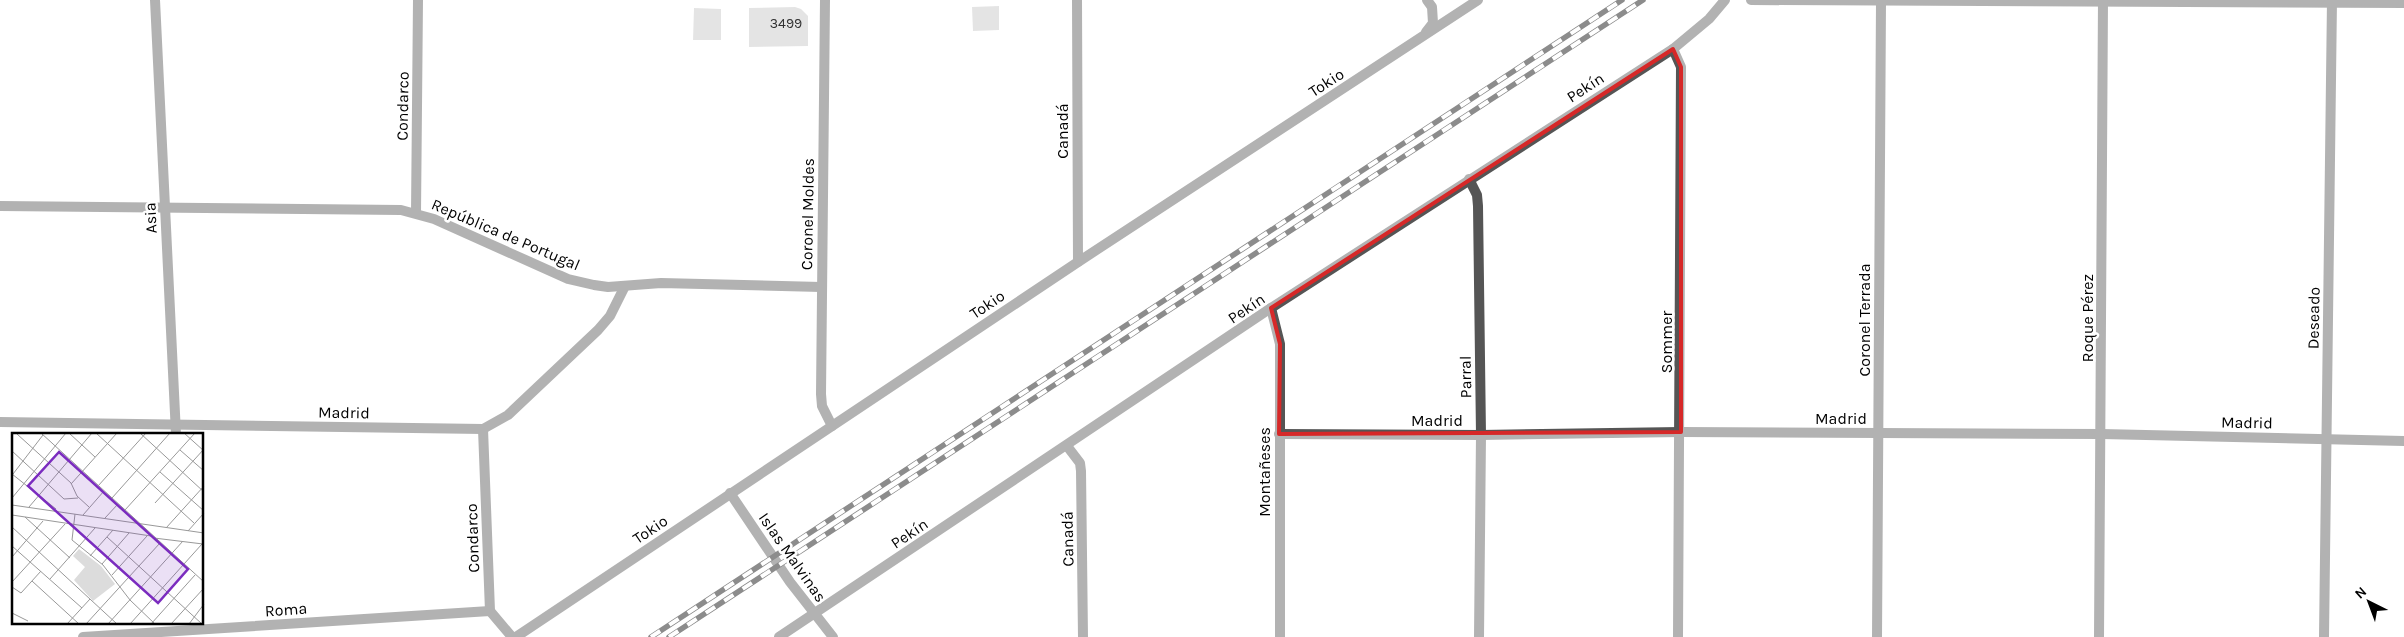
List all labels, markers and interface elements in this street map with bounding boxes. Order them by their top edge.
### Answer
house number: 3499 [770,15,802,32]
street label: Tokio [1305,64,1347,101]
street label: Pekín [1563,68,1607,106]
street label: Condarco [392,71,413,141]
street label: Canadá [1053,103,1072,159]
street label: Coronel Moldes [797,158,818,270]
street label: República de Portugal [429,195,583,274]
street label: Asia [140,202,161,234]
street label: Coronel Terrada [1855,264,1874,376]
street label: Roque Pérez [2078,274,2097,362]
street label: Tokio [966,286,1008,323]
street label: Deseado [2303,287,2324,349]
street label: Pekín [1224,289,1268,328]
street label: Sommer [1657,311,1676,373]
street label: Parral [1456,356,1475,398]
street label: Madrid [318,403,370,422]
street label: Madrid [1815,409,1867,428]
street label: Madrid [1411,411,1463,430]
street label: Madrid [2221,413,2273,432]
street label: Montañeses [1255,427,1274,517]
inset map [12,433,204,624]
street label: Condarco [462,503,483,573]
street label: Islas Malvinas [755,509,830,606]
street label: Tokio [629,511,671,548]
street label: Canadá [1058,511,1077,567]
street label: Pekín [887,514,931,553]
north arrow [2344,577,2394,627]
text: N [2351,583,2370,602]
street label: Roma [264,599,308,620]

